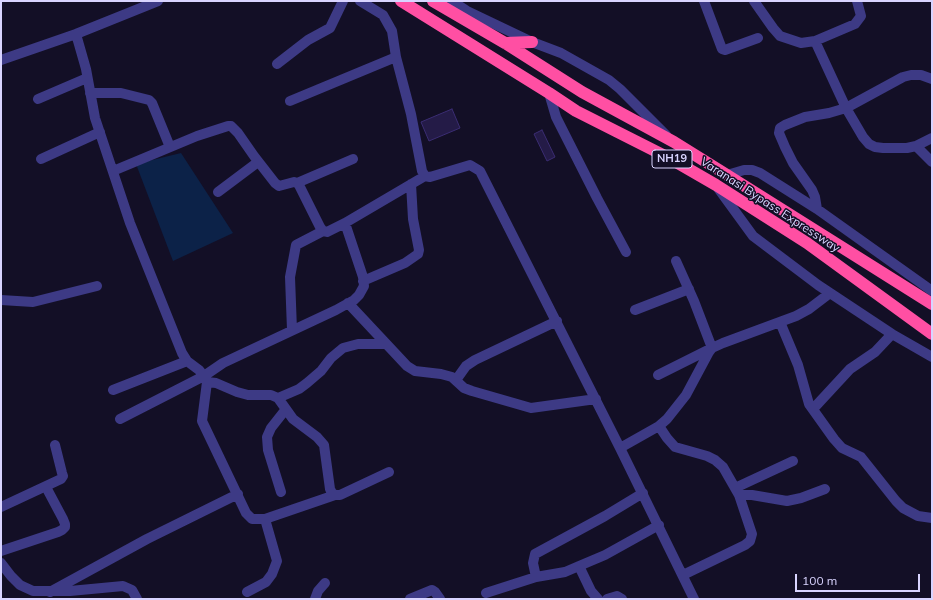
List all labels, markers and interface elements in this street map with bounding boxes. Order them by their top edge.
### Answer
road number: NH19 [652,150,692,168]
street label: Varanasi Bypass Expressway [697,154,843,256]
scale bar [797,566,922,592]
text: 100 m [802,573,837,588]

